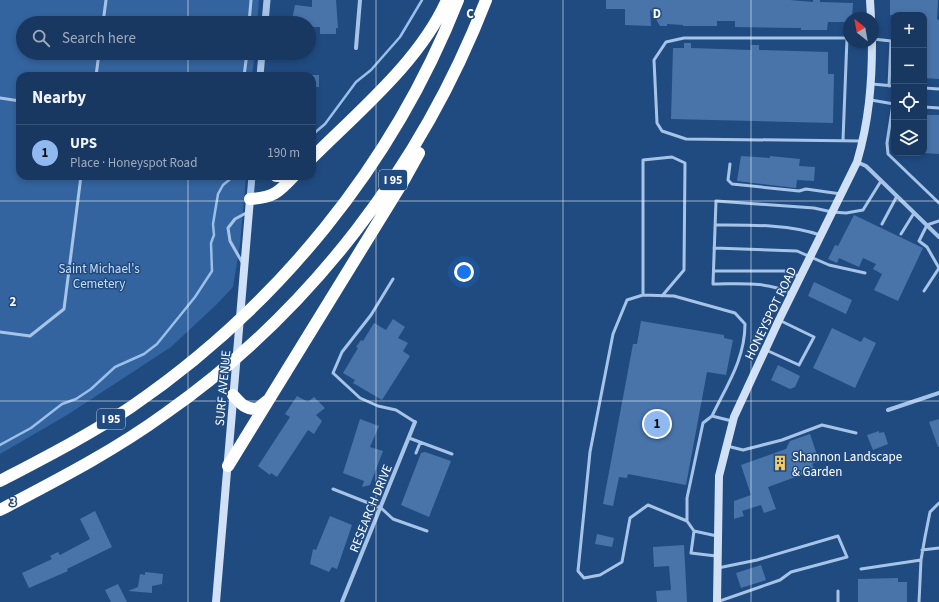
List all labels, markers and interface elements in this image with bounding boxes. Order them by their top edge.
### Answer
text: C [466,5,474,23]
text: D [653,5,661,23]
north arrow [843,12,879,48]
map controls [891,12,927,156]
button: + [891,12,927,48]
search box [16,16,316,60]
icon: search [30,27,52,49]
text: Search here [62,28,136,49]
button: − [891,48,927,84]
button: locate [891,84,927,120]
text: Nearby [32,86,86,110]
button: layers [891,120,927,156]
text: UPS [70,133,97,154]
text: 1 [42,144,48,162]
text: 190 m [267,144,300,162]
text: Place · Honeyspot Road [70,154,197,172]
road number: I 95 [379,170,407,190]
park label: Saint Michael's Cemetery [58,260,140,293]
your location [454,262,474,282]
street label: HONEYSPOT ROAD [741,264,801,363]
text: 2 [10,293,17,311]
street label: SURF AVENUE [211,349,235,427]
road number: I 95 [97,409,125,429]
pin: 1 [644,409,670,439]
place label: Shannon Landscape & Garden [792,448,902,481]
building icon: Shannon Landscape & Garden [771,454,789,472]
street label: RESEARCH DRIVE [345,462,397,555]
text: 3 [10,493,17,511]

